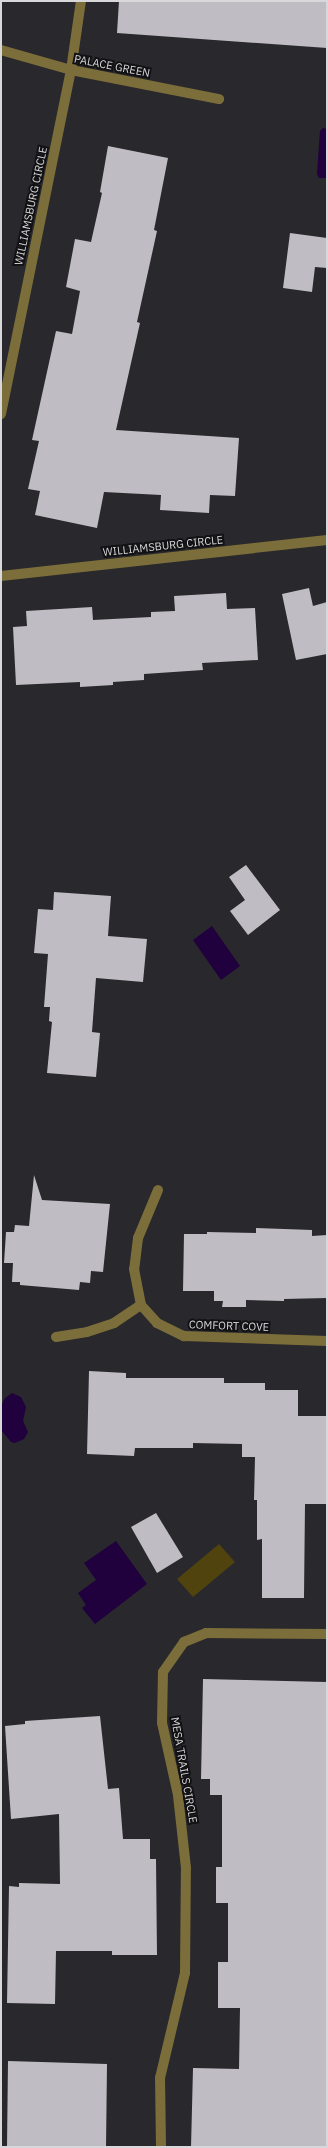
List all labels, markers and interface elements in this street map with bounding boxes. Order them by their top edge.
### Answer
street label: PALACE GREEN [73,52,151,80]
street label: WILLIAMSBURG CIRCLE [12,146,50,266]
street label: WILLIAMSBURG CIRCLE [102,533,224,559]
street label: COMFORT COVE [189,1318,269,1334]
street label: MESA TRAILS CIRCLE [168,1716,200,1824]

